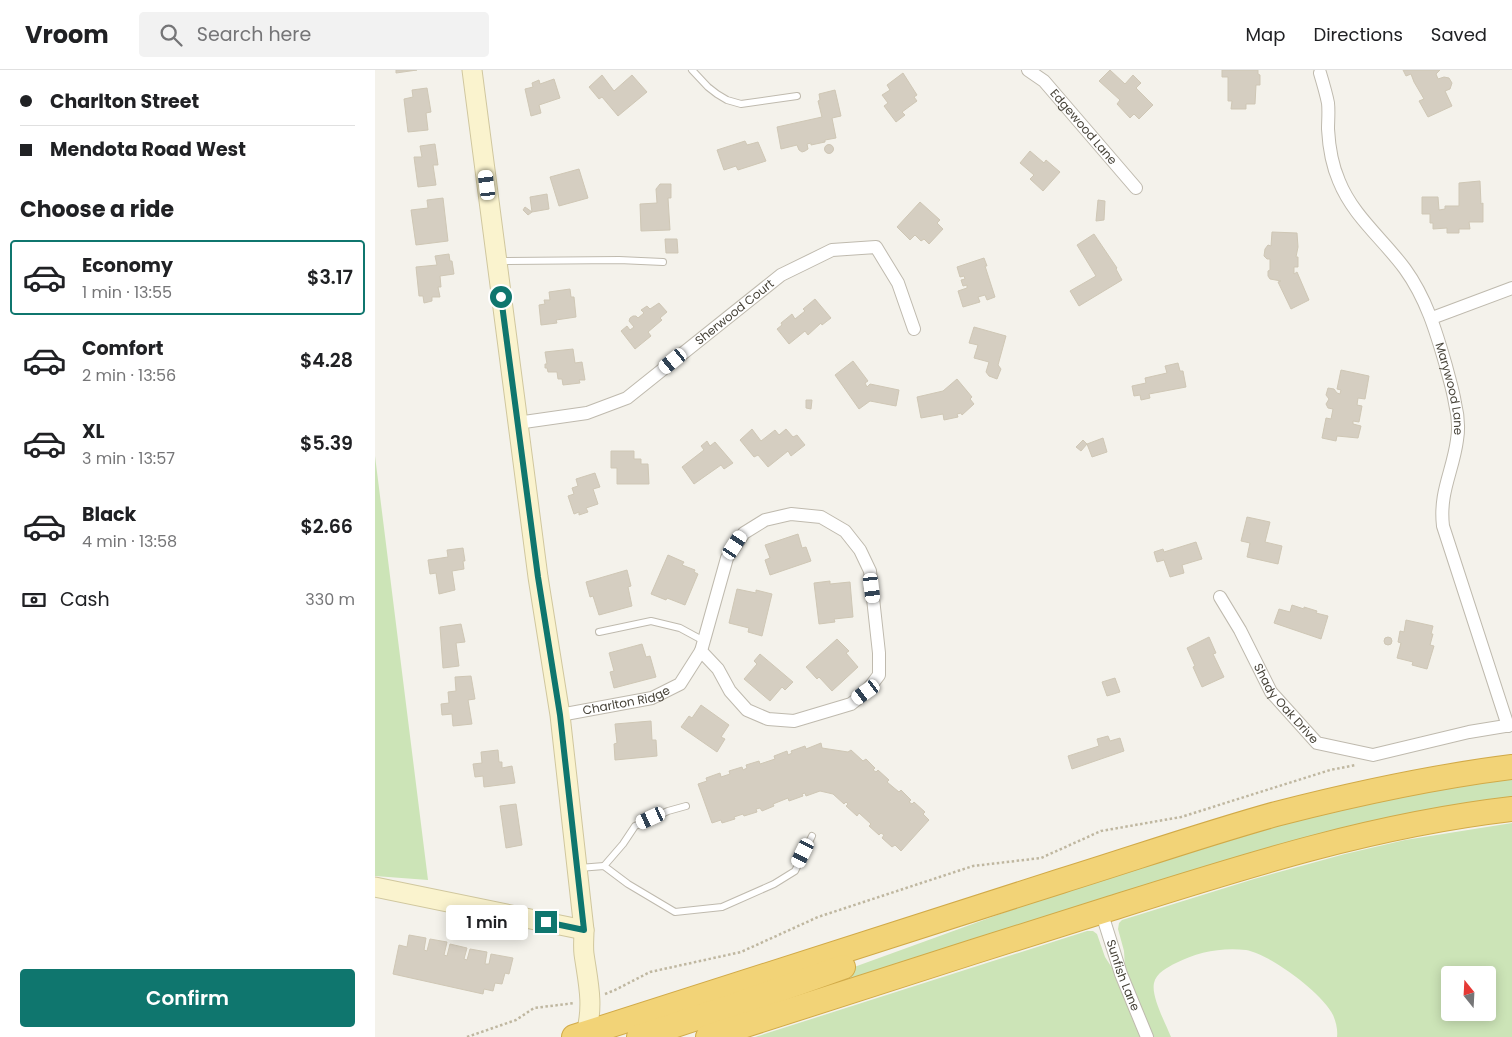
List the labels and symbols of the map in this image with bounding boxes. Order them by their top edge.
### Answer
street label: Edgewood Lane [1047,85,1121,168]
car [477,169,496,201]
street label: Sherwood Court [691,275,777,349]
route start [490,286,512,308]
street label: Marywood Lane [1431,340,1467,436]
car [656,346,689,376]
car [720,528,749,562]
car [862,572,881,604]
street label: Shady Oak Drive [1250,660,1323,747]
car [849,677,882,707]
street label: Charlton Ridge [581,681,673,719]
car [634,805,667,831]
car [789,836,816,870]
callout: 1 min [446,904,529,940]
route end [535,911,557,933]
street label: Sunfish Lane [1103,937,1144,1013]
north arrow [1441,966,1496,1021]

